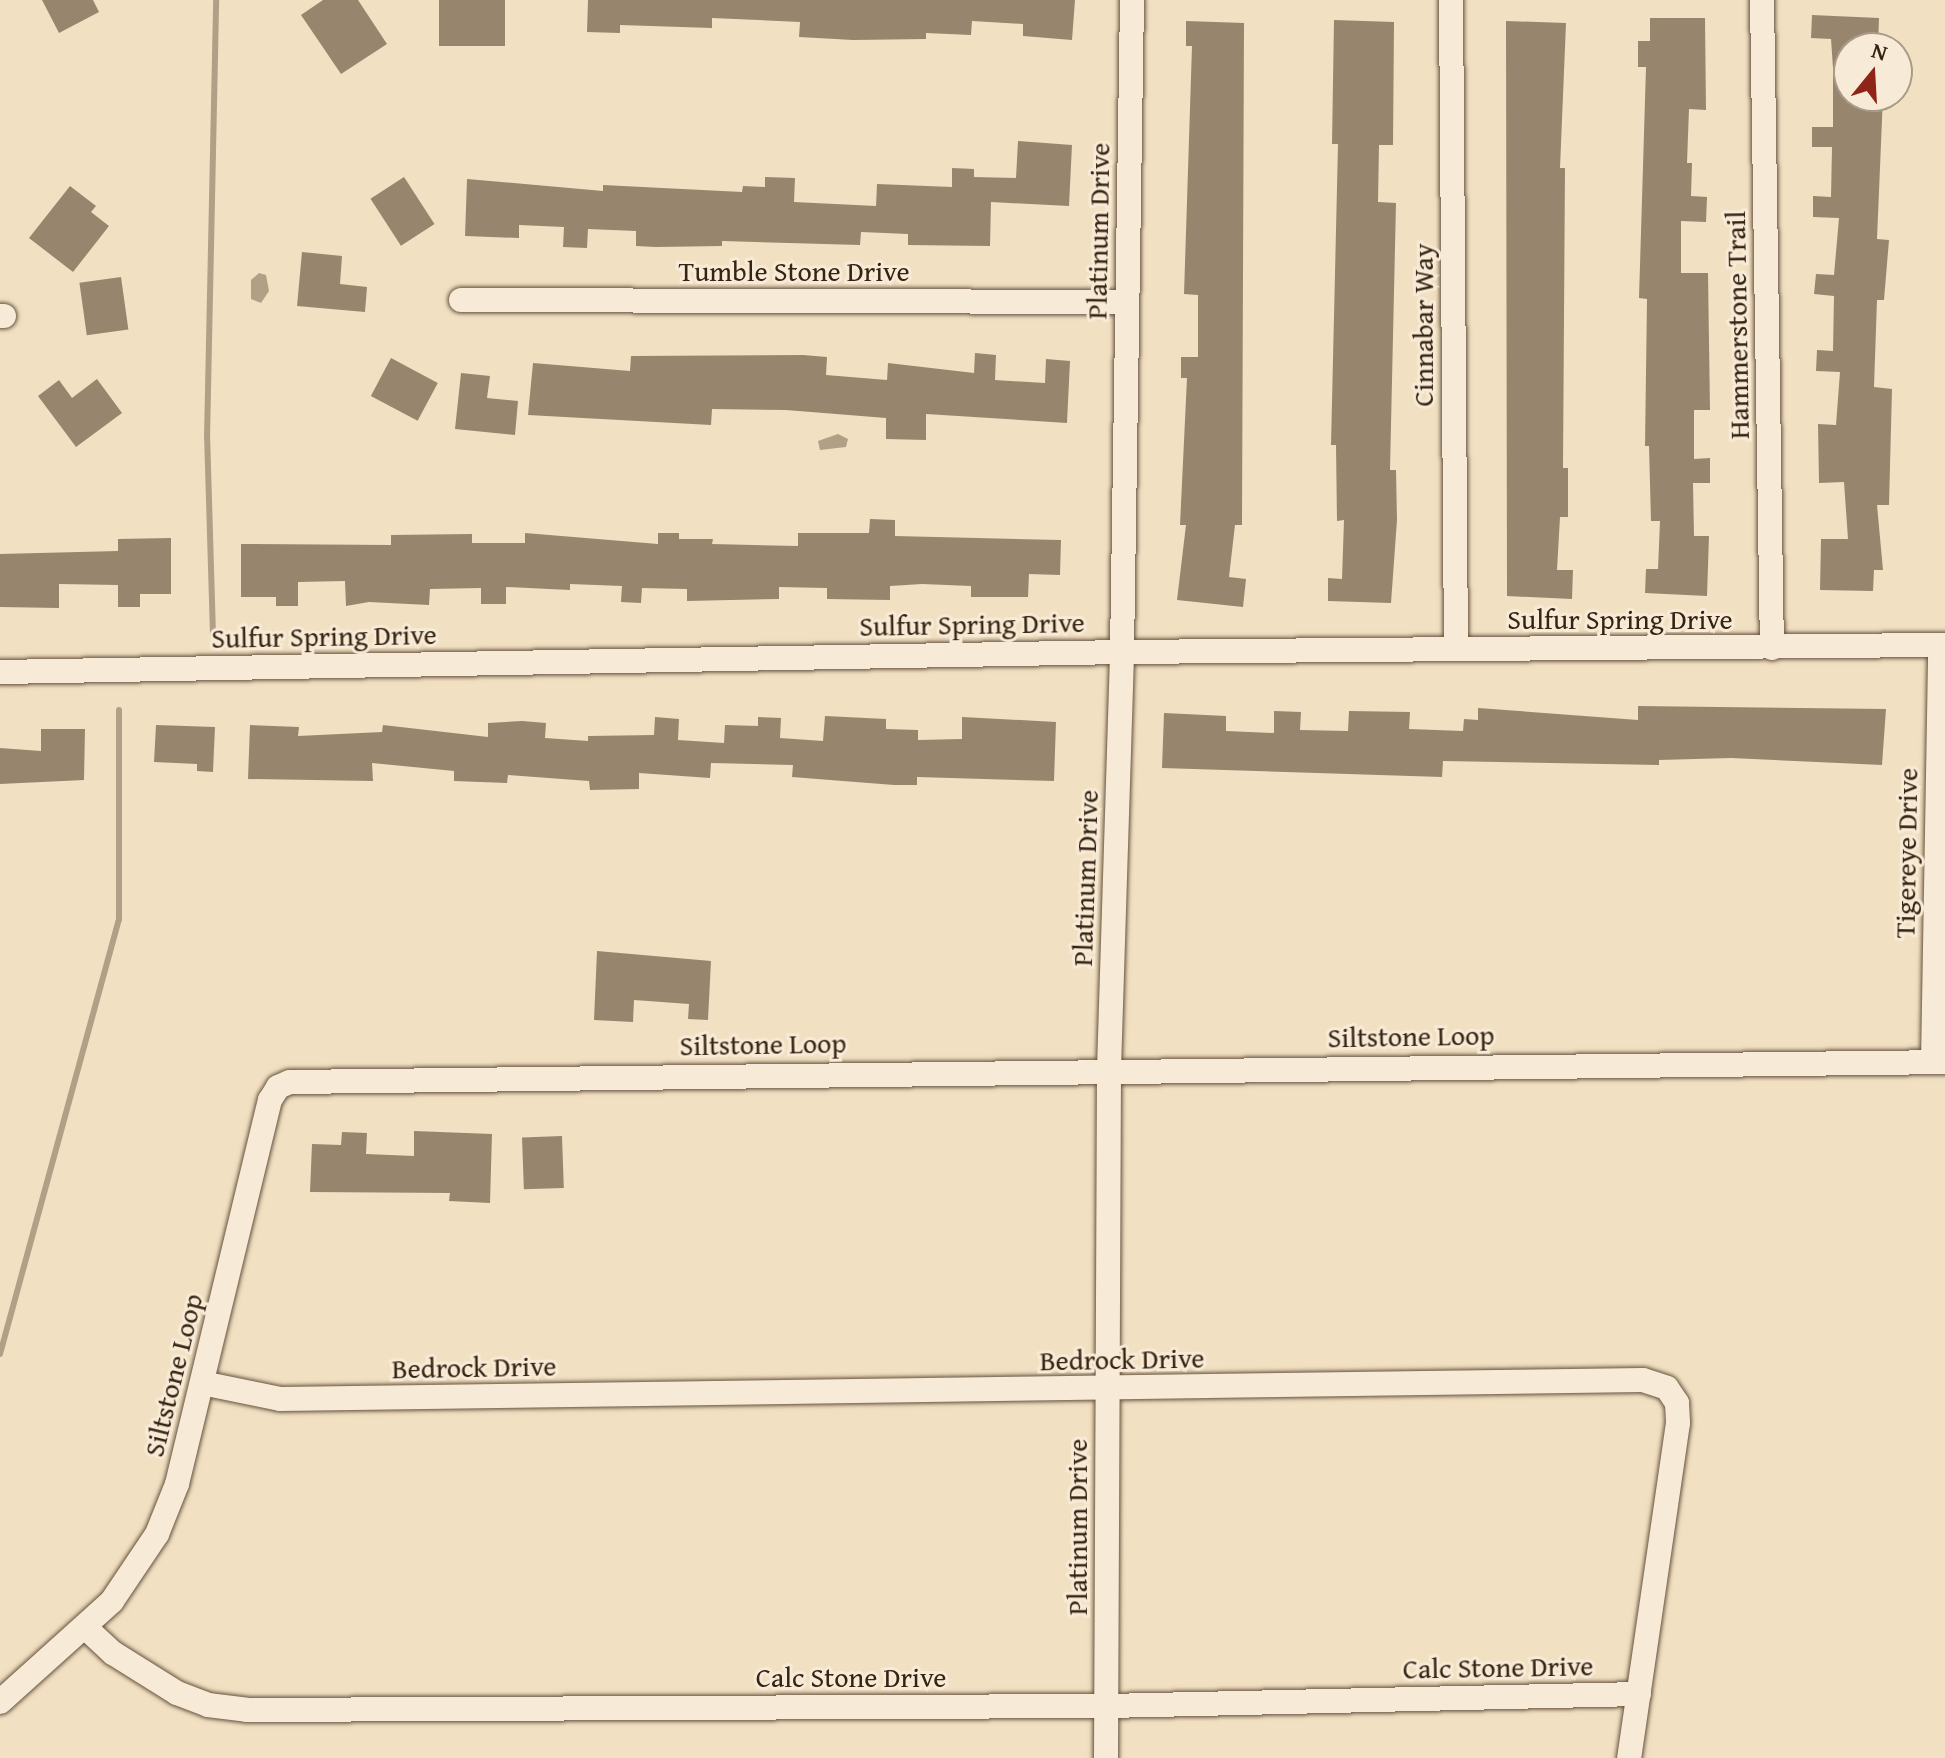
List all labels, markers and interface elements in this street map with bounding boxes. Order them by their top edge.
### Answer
north arrow [1833,32,1913,112]
text: N [1868,34,1892,69]
street label: Platinum Drive [1080,142,1116,320]
street label: Hammerstone Trail [1718,210,1756,440]
street label: Cinnabar Way [1406,243,1440,407]
street label: Tumble Stone Drive [678,254,910,288]
street label: Sulfur Spring Drive [1507,602,1733,636]
street label: Sulfur Spring Drive [859,605,1085,643]
street label: Sulfur Spring Drive [211,617,437,655]
street label: Tigereye Drive [1888,768,1924,938]
street label: Platinum Drive [1065,789,1105,967]
street label: Siltstone Loop [1327,1018,1495,1054]
street label: Siltstone Loop [679,1026,847,1062]
street label: Siltstone Loop [137,1290,209,1460]
street label: Bedrock Drive [1039,1341,1205,1377]
street label: Bedrock Drive [391,1349,557,1385]
street label: Platinum Drive [1060,1439,1094,1615]
street label: Calc Stone Drive [1402,1649,1594,1685]
street label: Calc Stone Drive [756,1660,946,1694]

